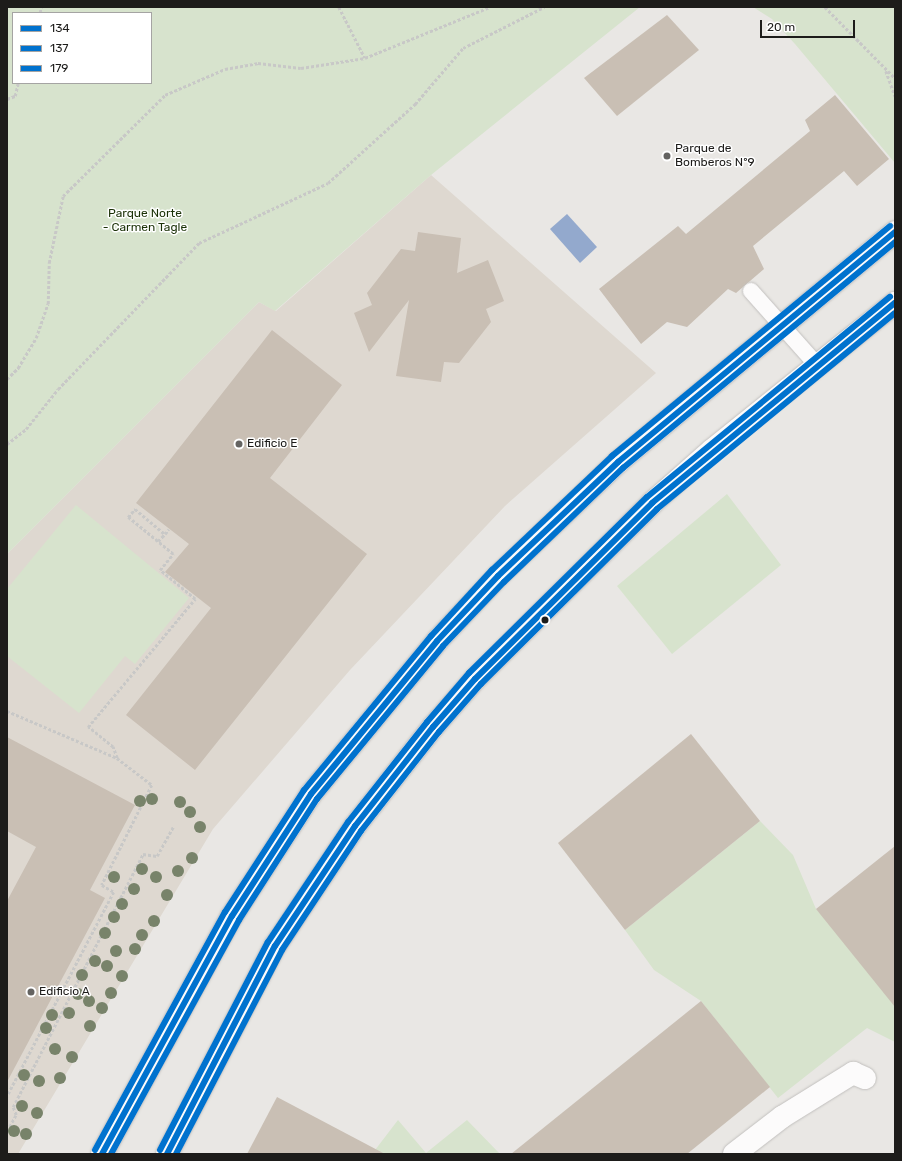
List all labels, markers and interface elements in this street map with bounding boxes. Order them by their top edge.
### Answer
legend [12,12,152,84]
scale bar [762,12,857,38]
text: 20 m [767,20,795,34]
text: 134 [50,21,70,35]
text: 137 [50,41,69,55]
text: 179 [50,61,68,75]
place label: Parque de Bomberos Nº9 [675,142,755,170]
marker: Parque de Bomberos Nº9 [662,151,672,161]
park label: Parque Norte - Carmen Tagle [103,207,187,235]
place label: Edificio E [247,437,297,451]
marker: Edificio E [234,439,244,449]
unlabelled marker [540,615,550,625]
place label: Edificio A [39,985,90,999]
marker: Edificio A [26,987,36,997]

